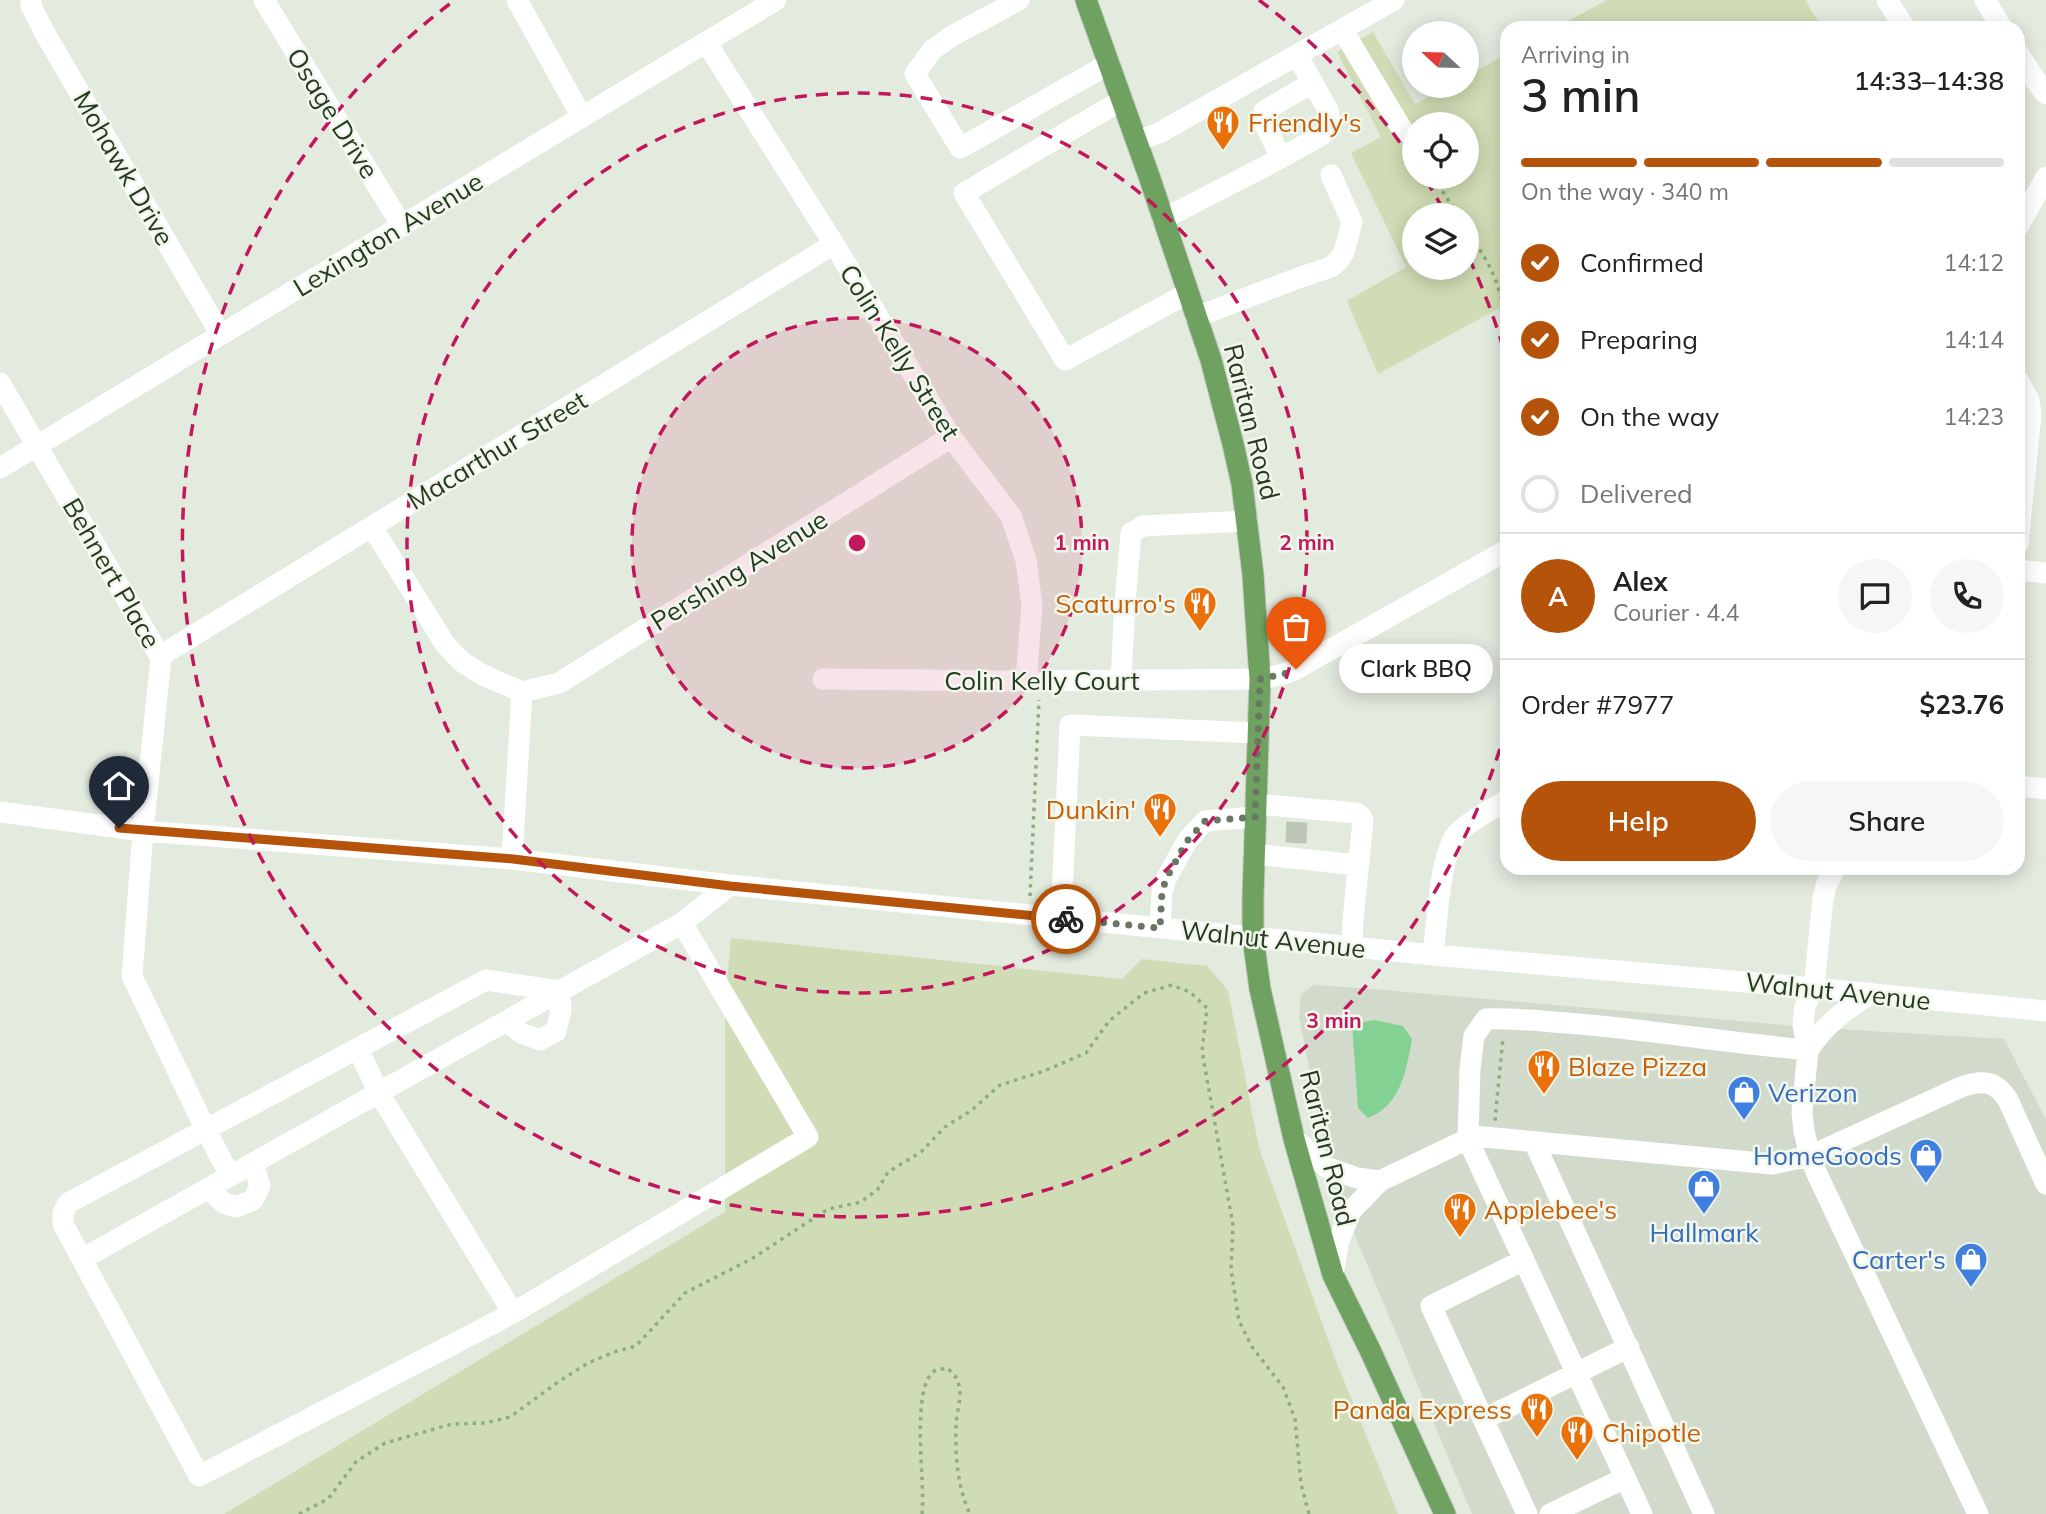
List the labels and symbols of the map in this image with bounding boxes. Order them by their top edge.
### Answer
north arrow [1402,21,1479,98]
street label: Osage Drive [280,42,386,184]
street label: Mohawk Drive [66,85,182,251]
restaurant icon: Friendly's [1204,103,1242,152]
place label: Friendly's [1248,106,1362,139]
street label: Lexington Avenue [287,164,489,304]
street label: Colin Kelly Street [833,258,967,446]
street label: Raritan Road [1217,341,1287,503]
street label: Macarthur Street [401,383,593,517]
street label: Behnert Place [56,492,168,654]
street label: Pershing Avenue [644,502,834,638]
text: 1 min [1054,529,1110,555]
text: 2 min [1279,529,1335,555]
centre of rings [845,531,869,555]
restaurant icon: Scaturro's [1181,584,1219,633]
place label: Scaturro's [1055,587,1176,620]
pin [1266,597,1326,669]
callout: Clark BBQ [1338,644,1492,694]
street label: Colin Kelly Court [944,664,1140,697]
pin [89,756,149,828]
restaurant icon: Dunkin' [1141,790,1179,839]
place label: Dunkin' [1046,793,1136,826]
courier [1031,884,1101,954]
street label: Walnut Avenue [1179,913,1367,965]
street label: Walnut Avenue [1744,965,1932,1017]
text: 3 min [1306,1007,1362,1033]
restaurant icon: Blaze Pizza [1525,1047,1563,1096]
place label: Blaze Pizza [1568,1050,1707,1083]
street label: Raritan Road [1293,1067,1363,1229]
shop icon: Verizon [1725,1073,1763,1122]
place label: Verizon [1768,1076,1858,1109]
shop icon: HomeGoods [1907,1136,1945,1185]
place label: HomeGoods [1753,1139,1902,1172]
shop icon: Hallmark [1685,1167,1723,1216]
restaurant icon: Applebee's [1441,1190,1479,1239]
place label: Applebee's [1484,1193,1617,1226]
place label: Hallmark [1649,1216,1759,1249]
shop icon: Carter's [1952,1240,1990,1289]
place label: Carter's [1852,1243,1946,1276]
restaurant icon: Panda Express [1518,1390,1556,1439]
place label: Panda Express [1333,1393,1512,1426]
restaurant icon: Chipotle [1558,1413,1596,1462]
place label: Chipotle [1602,1416,1701,1449]

